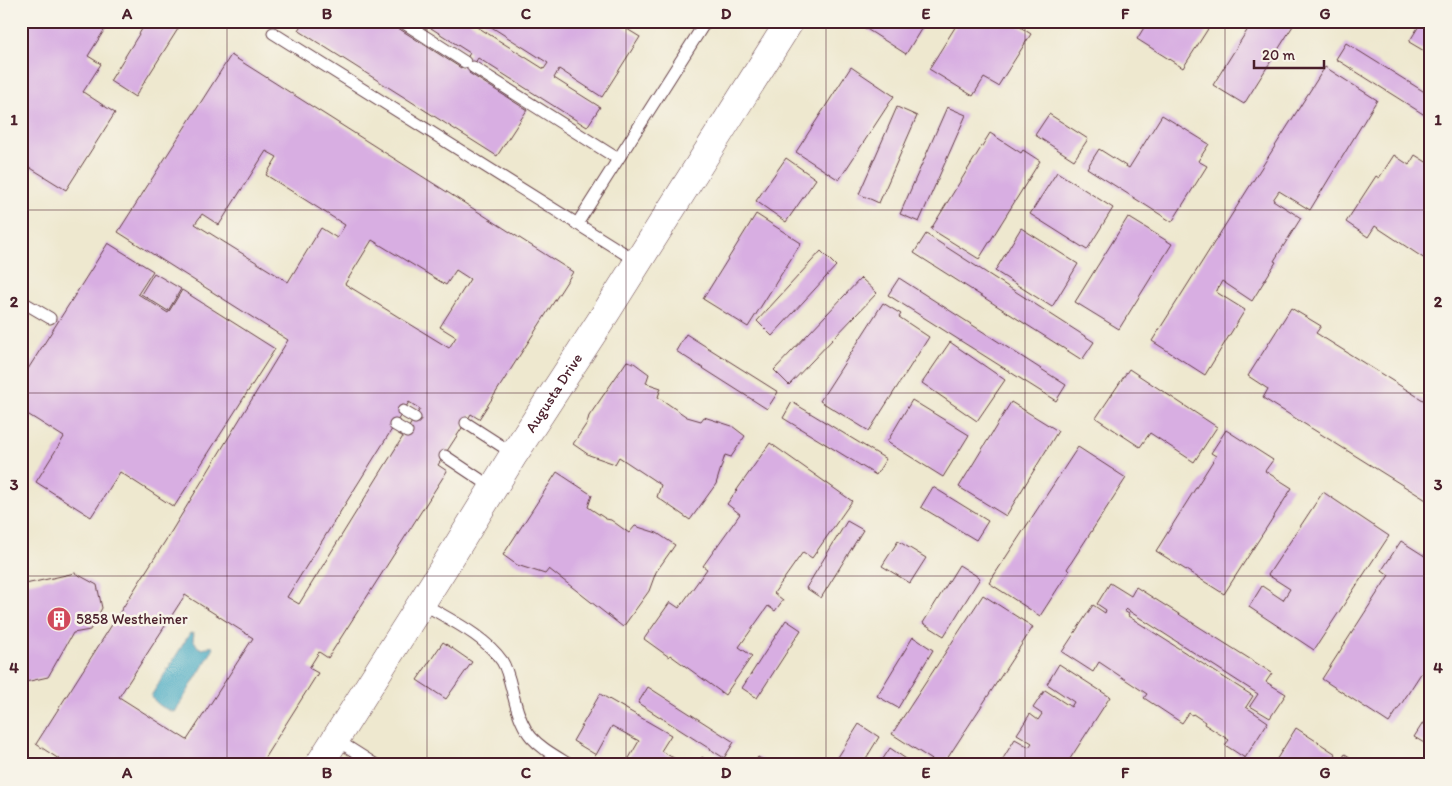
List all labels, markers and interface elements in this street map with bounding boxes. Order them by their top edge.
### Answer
text: A [121,4,133,23]
text: B [322,4,333,23]
text: C [521,4,532,23]
text: D [721,4,732,23]
text: E [922,4,931,23]
text: F [1121,4,1130,23]
text: G [1319,4,1331,23]
scale bar [1254,38,1324,70]
text: 20 m [1262,46,1296,64]
text: 1 [10,110,18,129]
text: 1 [1434,110,1442,129]
text: 2 [10,292,19,311]
text: 2 [1434,292,1443,311]
street label: Augusta Drive [521,350,586,436]
text: 3 [10,475,19,494]
text: 3 [1434,475,1443,494]
building icon: 5858 Westheimer [46,606,72,632]
place label: 5858 Westheimer [76,610,188,628]
text: 4 [9,658,19,677]
text: 4 [1433,658,1443,677]
text: A [121,763,133,782]
text: B [322,763,333,782]
text: C [521,763,532,782]
text: D [721,763,732,782]
text: E [922,763,931,782]
text: F [1121,763,1130,782]
text: G [1319,763,1331,782]

